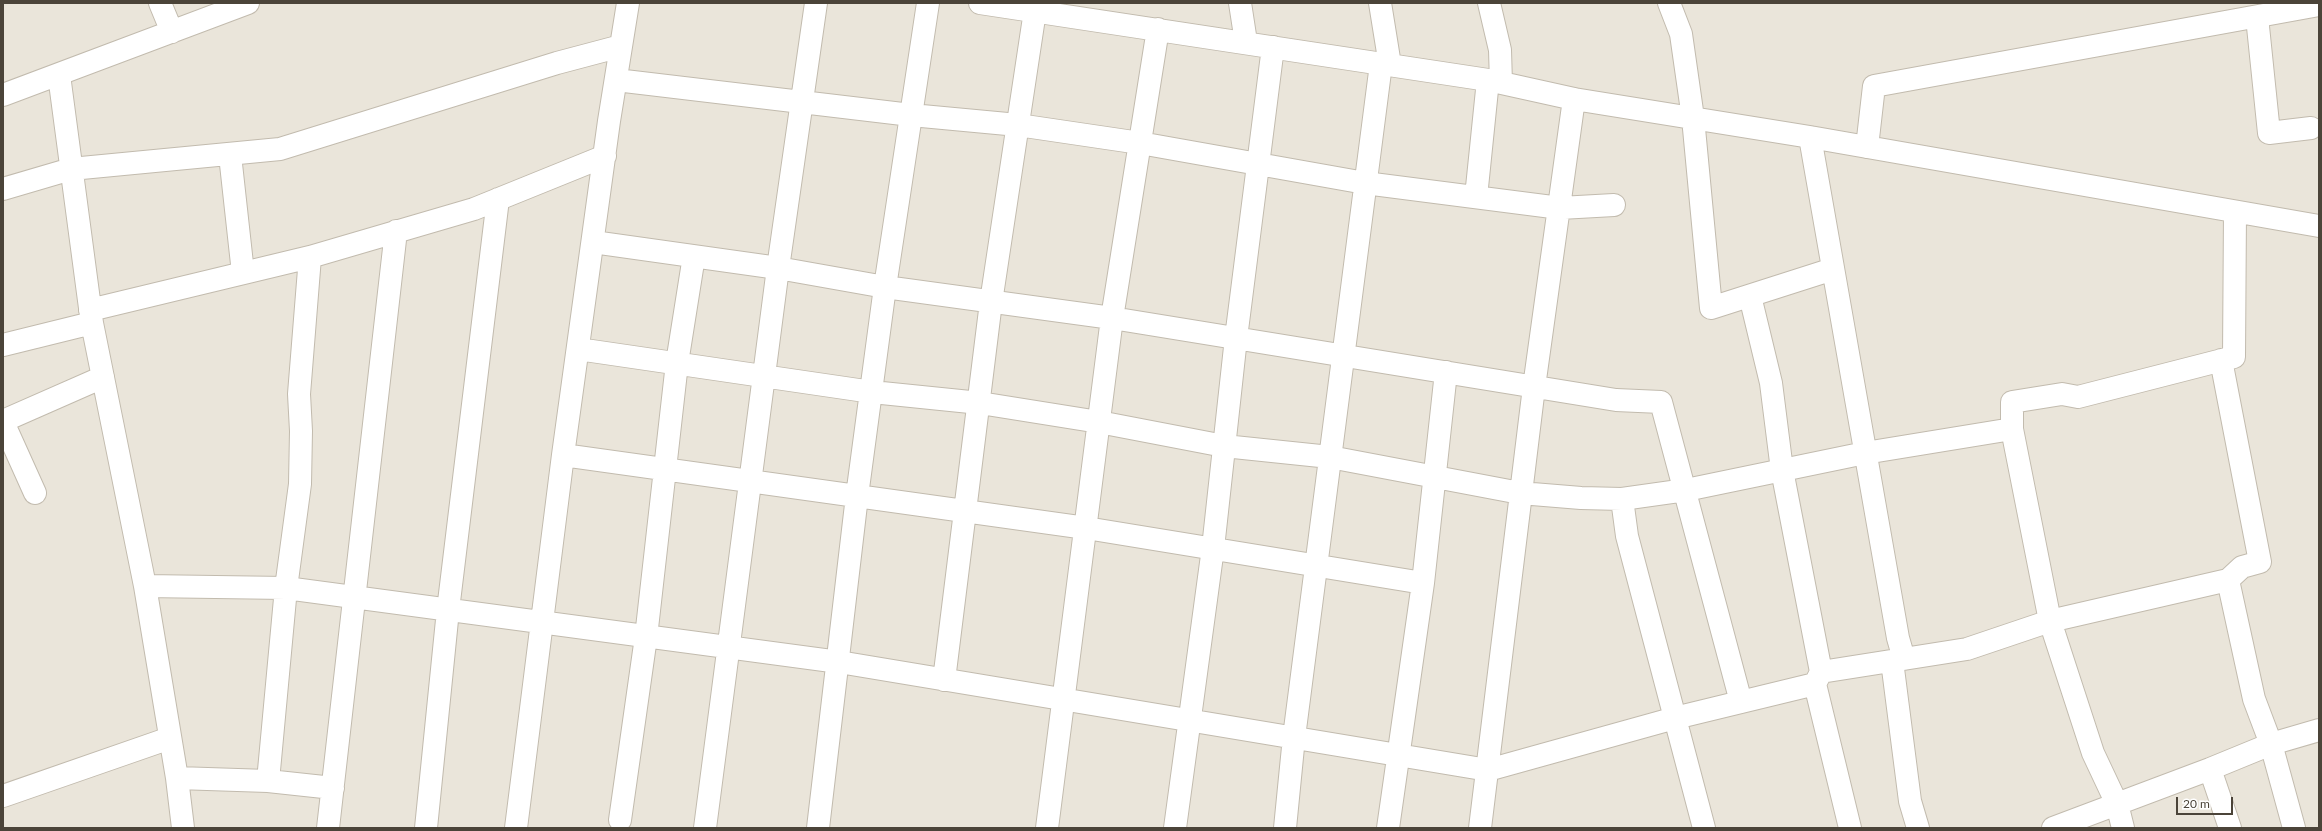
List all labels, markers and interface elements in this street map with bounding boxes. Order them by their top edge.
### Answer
scale bar [2178,789,2235,815]
text: 20 m [2183,796,2210,811]

